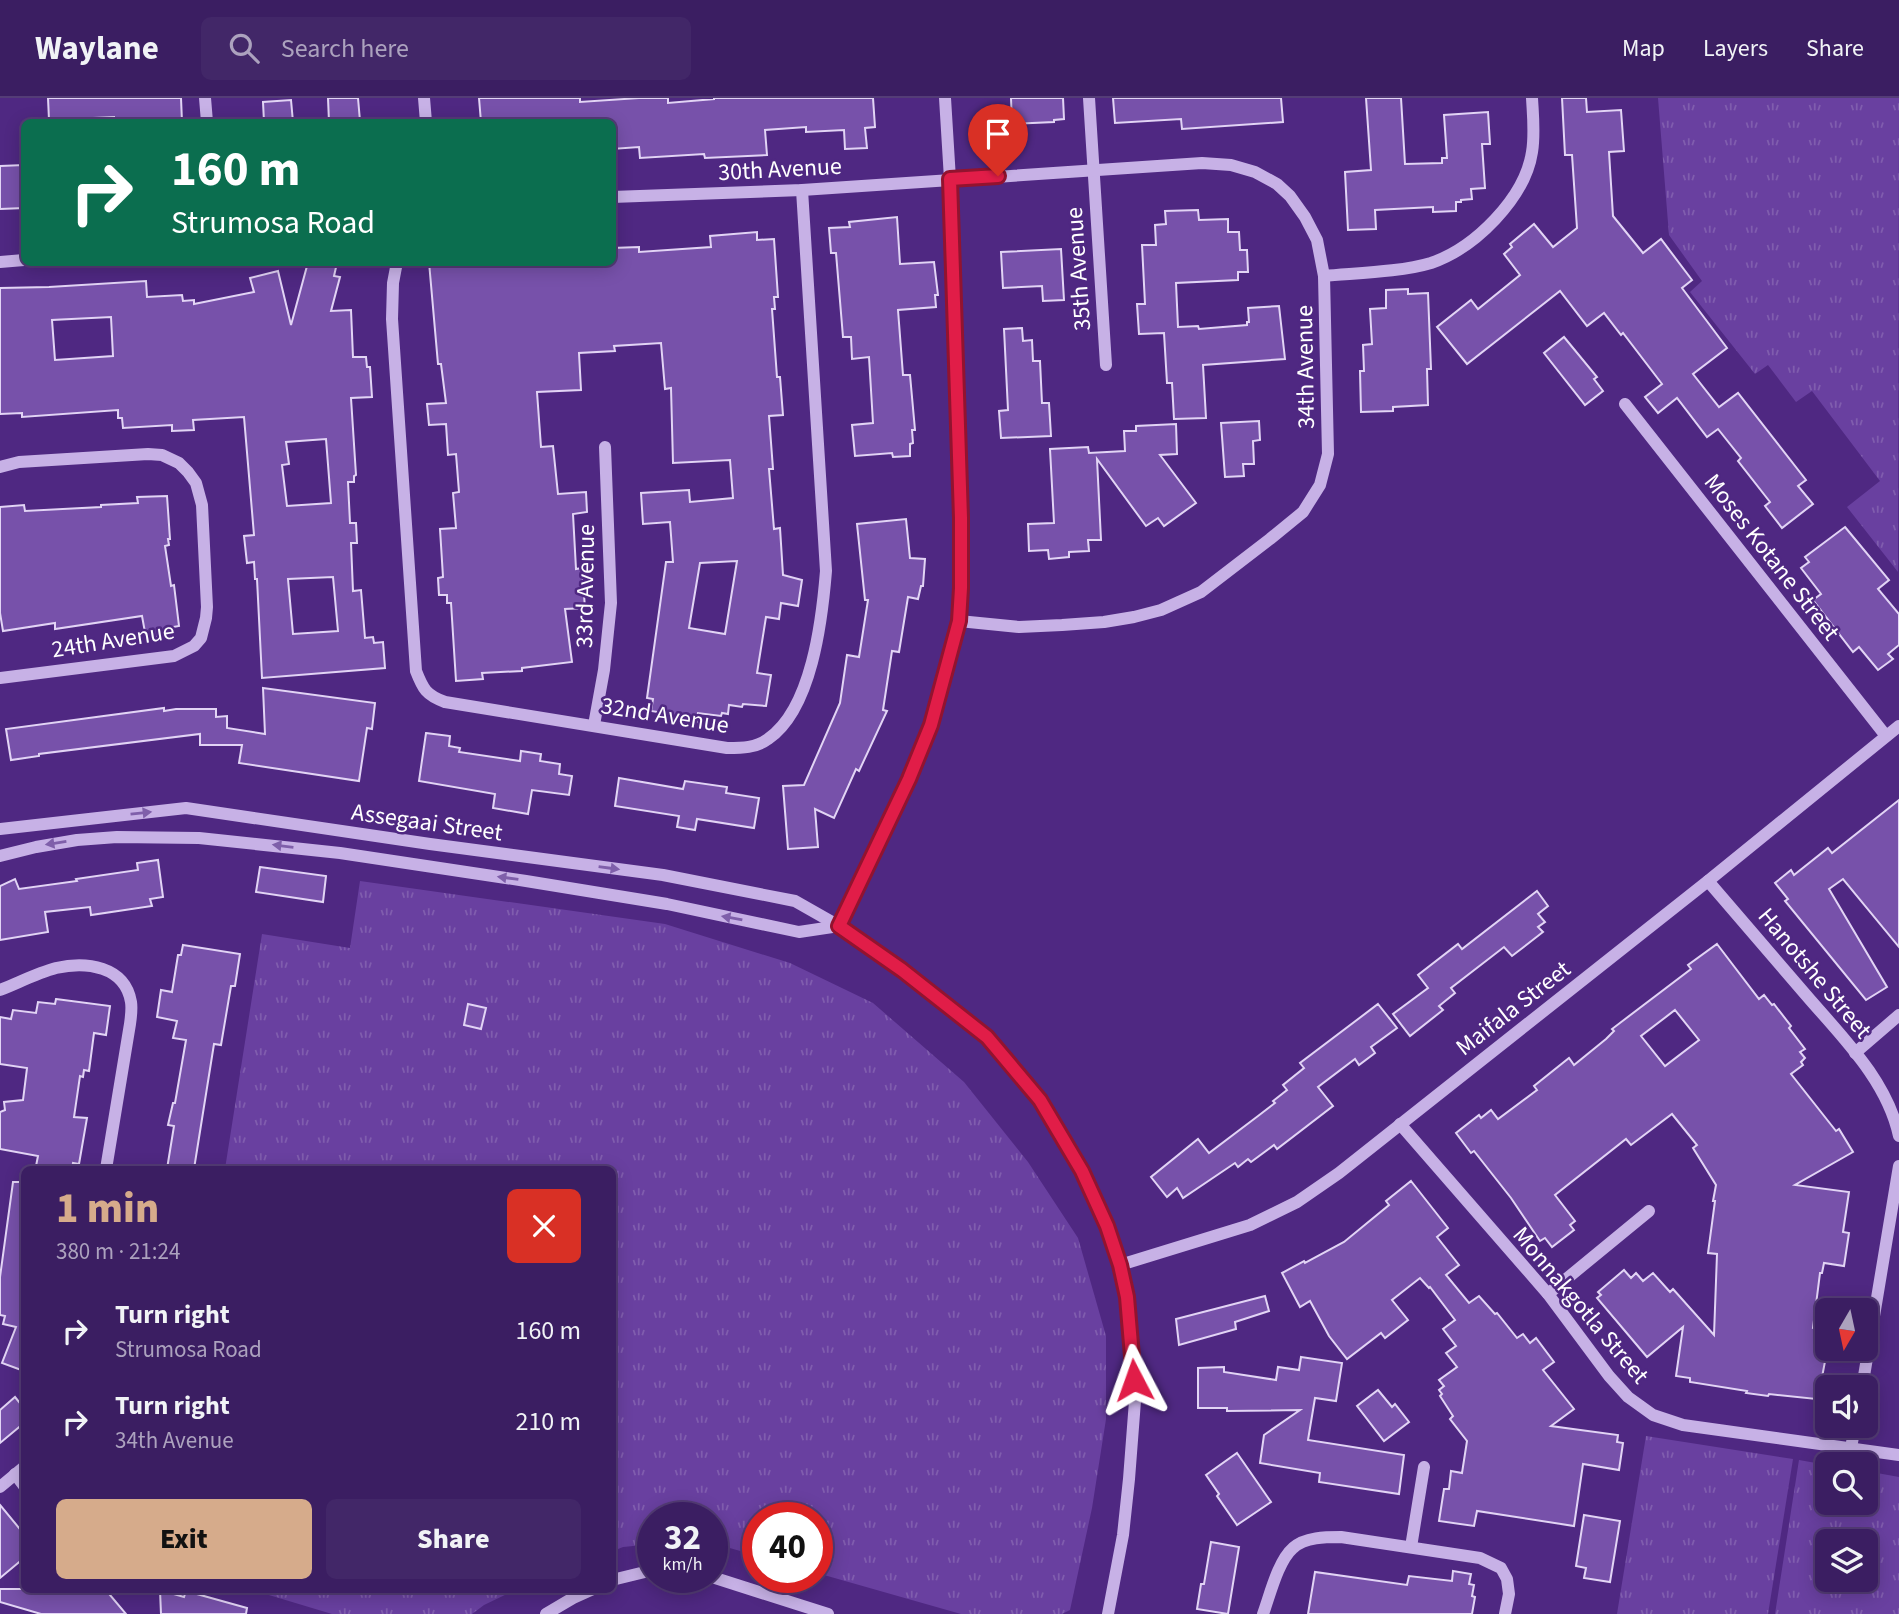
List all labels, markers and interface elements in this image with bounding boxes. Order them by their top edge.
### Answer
search box [201,17,691,80]
text: Waylane [35,25,159,72]
icon: search [225,29,263,67]
text: Search here [281,30,409,67]
text: Map [1622,31,1665,66]
text: Layers [1703,31,1768,66]
text: Share [1806,31,1864,66]
pin [968,104,1028,176]
icon: arrive [979,115,1017,153]
text: 160 m [171,135,300,205]
icon: right [56,147,147,238]
street label: 30th Avenue [717,149,843,190]
text: Strumosa Road [171,200,375,246]
street label: 35th Avenue [1057,206,1100,332]
street label: 34th Avenue [1287,305,1324,429]
street label: Moses Kotane Street [1695,466,1848,648]
street label: 33rd Avenue [567,524,604,648]
street label: 24th Avenue [49,614,177,667]
street label: 32nd Avenue [598,688,731,743]
street label: Assegaai Street [349,795,505,850]
one-way arrow [130,807,152,818]
one-way arrow [45,838,67,849]
one-way arrow [272,841,294,852]
one-way arrow [598,863,620,874]
one-way arrow [497,872,519,883]
street label: Hanotshe Street [1749,900,1880,1046]
one-way arrow [721,912,743,923]
street label: Maifala Street [1448,952,1578,1064]
text: 1 min [56,1179,159,1239]
button: close [507,1189,581,1263]
street label: Monnakgotla Street [1504,1219,1657,1392]
text: 380 m · 21:24 [56,1235,180,1268]
text: Turn right [115,1296,230,1333]
north arrow [1815,1298,1878,1362]
map controls [1815,1298,1878,1592]
icon: right [56,1312,94,1350]
text: 160 m [515,1312,581,1349]
text: Strumosa Road [115,1333,262,1366]
position arrow [1097,1343,1171,1417]
button: sound [1815,1375,1878,1438]
text: Turn right [115,1387,230,1424]
icon: right [56,1403,94,1441]
text: 210 m [515,1403,581,1440]
text: 34th Avenue [115,1424,234,1457]
button: search [1815,1452,1878,1515]
button: Exit [56,1499,312,1579]
button: Share [326,1499,581,1579]
speed limit sign: 40 [742,1502,833,1593]
text: 32 [664,1513,701,1563]
button: layers [1815,1529,1878,1592]
text: km/h [663,1552,702,1577]

